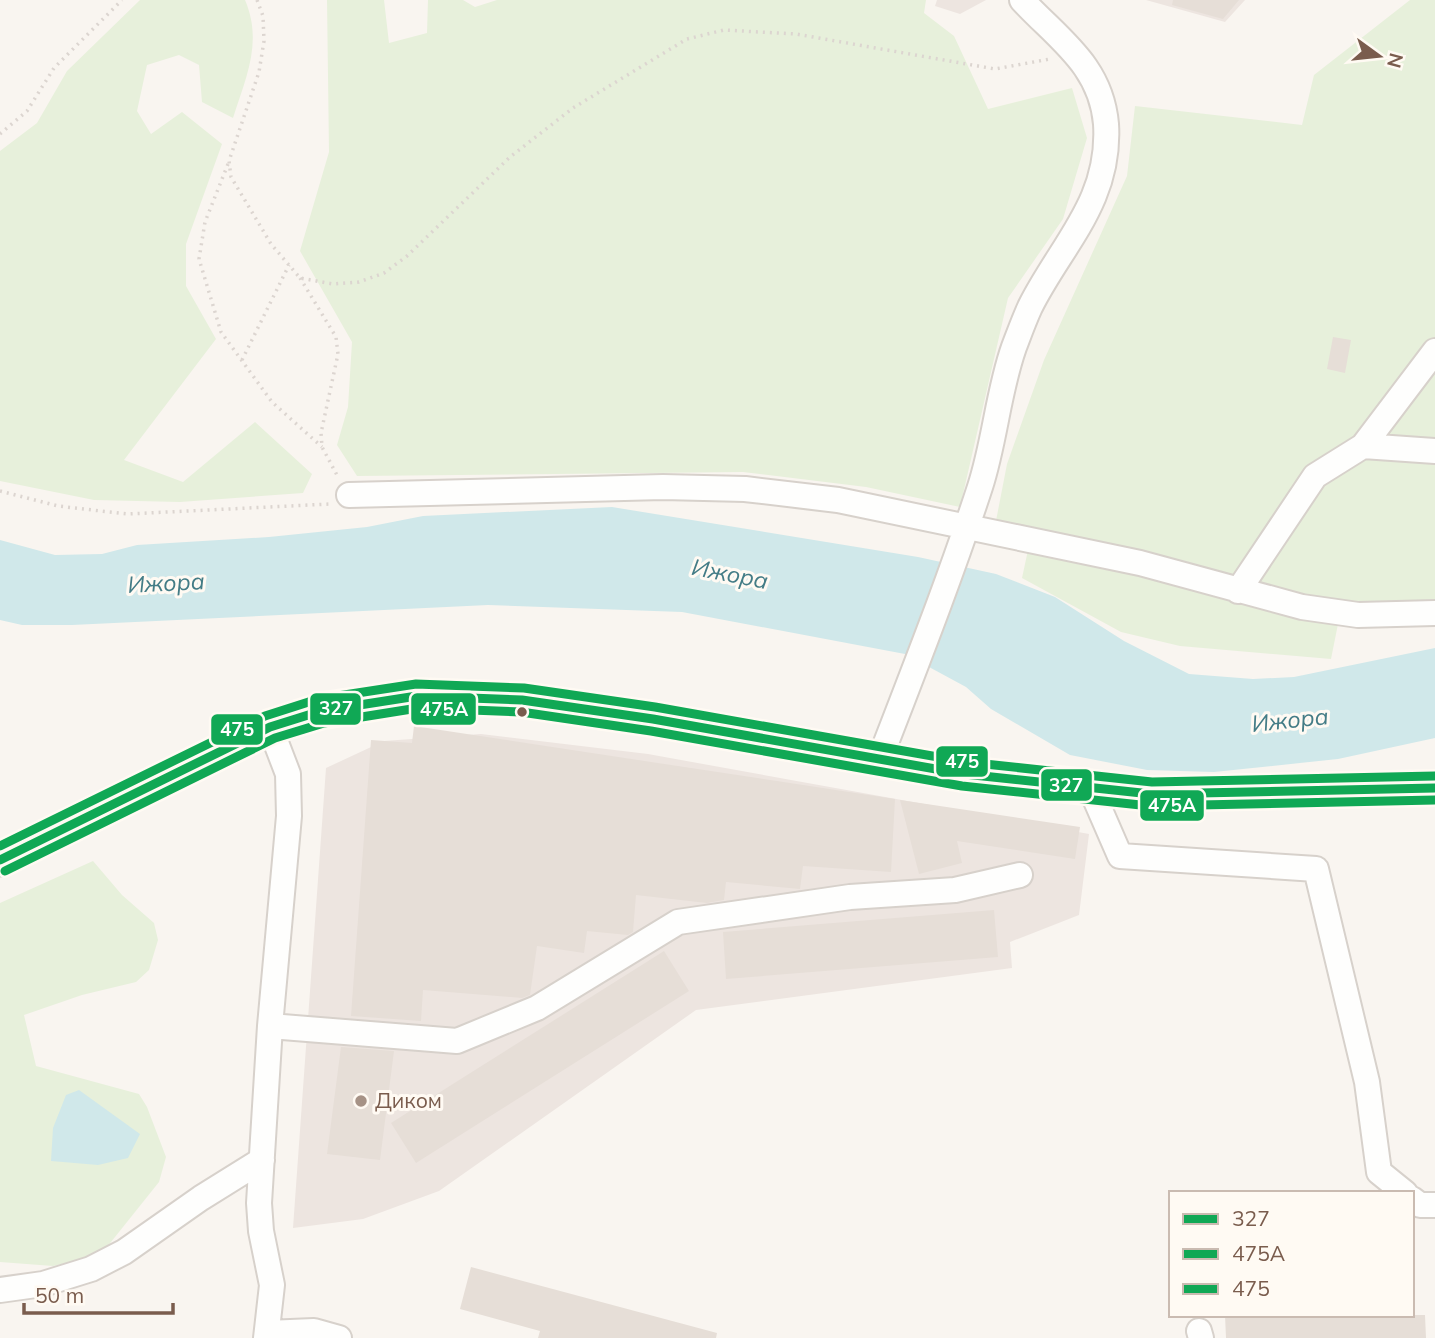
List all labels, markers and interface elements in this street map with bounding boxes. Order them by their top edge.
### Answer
north arrow [1344,21,1414,91]
text: N [1382,50,1409,70]
water label: Ижора [689,552,771,595]
water label: Ижора [127,566,205,599]
line badge: 327 [309,692,362,726]
line badge: 475А [410,692,477,726]
text: 327 [319,696,353,720]
text: 475А [420,697,469,721]
water label: Ижора [1250,701,1330,738]
unlabelled marker [515,705,529,719]
line badge: 475 [210,713,264,746]
text: 475 [220,717,254,741]
line badge: 475 [935,745,989,778]
text: 475 [945,749,979,773]
line badge: 327 [1040,768,1093,802]
text: 327 [1049,773,1083,797]
line badge: 475А [1139,789,1205,822]
text: 475А [1148,793,1197,817]
place label: Диком [375,1087,442,1113]
marker: Диком [353,1093,369,1109]
legend [1169,1191,1414,1317]
text: 327 [1232,1205,1270,1231]
text: 475А [1232,1240,1286,1266]
scale bar [24,1272,173,1316]
text: 475 [1232,1275,1270,1301]
text: 50 m [35,1282,84,1308]

